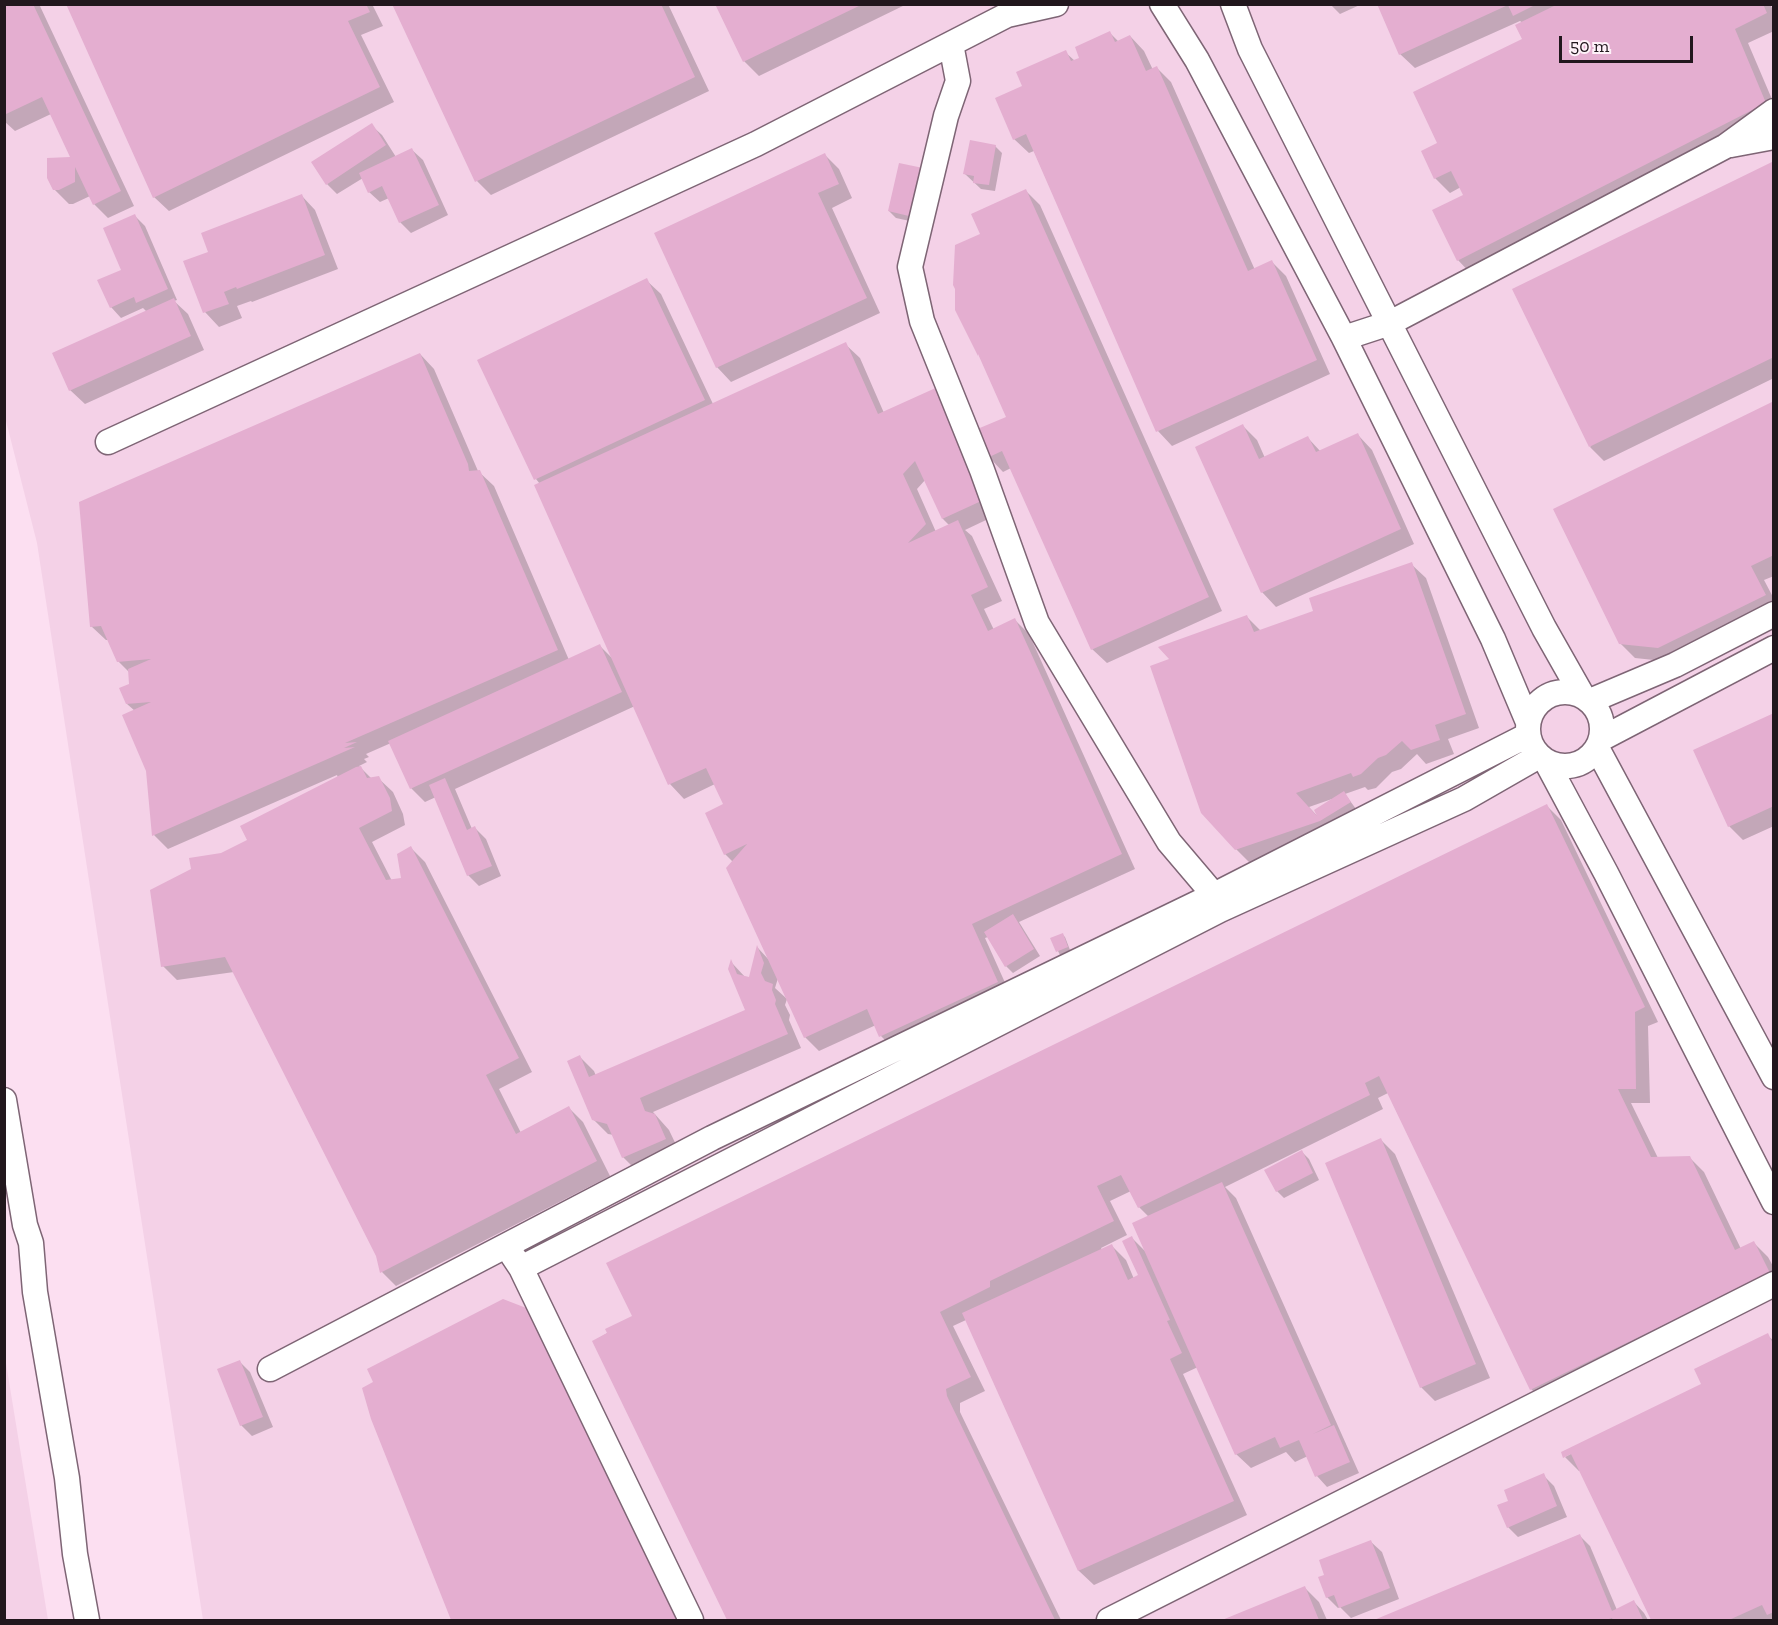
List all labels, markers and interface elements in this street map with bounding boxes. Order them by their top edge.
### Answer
scale bar [1562,24,1696,62]
text: 50 m [1570,35,1609,57]

